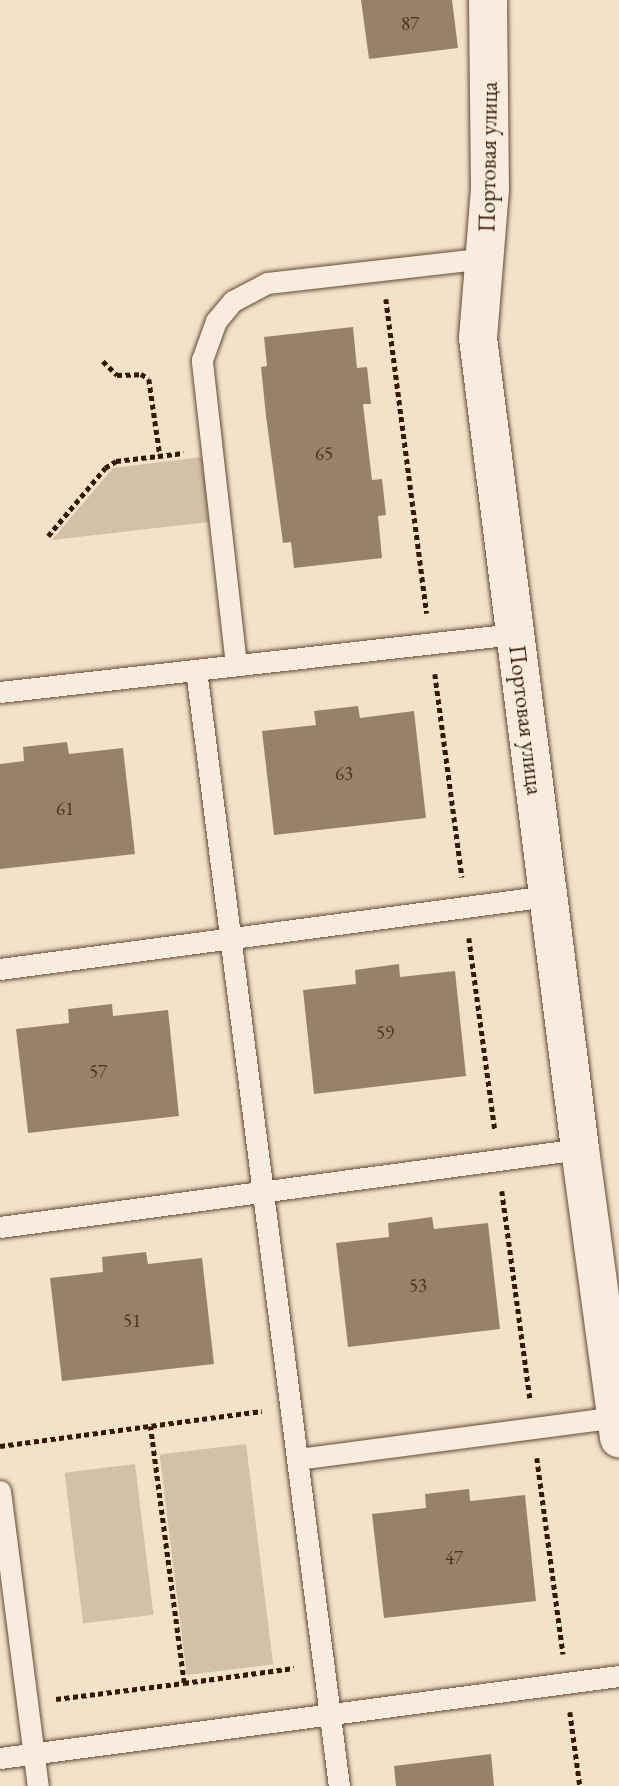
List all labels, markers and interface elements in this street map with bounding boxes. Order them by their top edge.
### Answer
house number: 87 [401,13,419,35]
street label: Портовая улица [473,81,503,233]
house number: 65 [315,443,333,465]
street label: Портовая улица [503,644,549,796]
house number: 63 [335,763,353,785]
house number: 61 [56,798,74,820]
house number: 59 [376,1022,394,1044]
house number: 57 [89,1061,107,1083]
house number: 53 [409,1275,427,1297]
house number: 51 [123,1310,141,1332]
house number: 47 [445,1547,463,1569]

